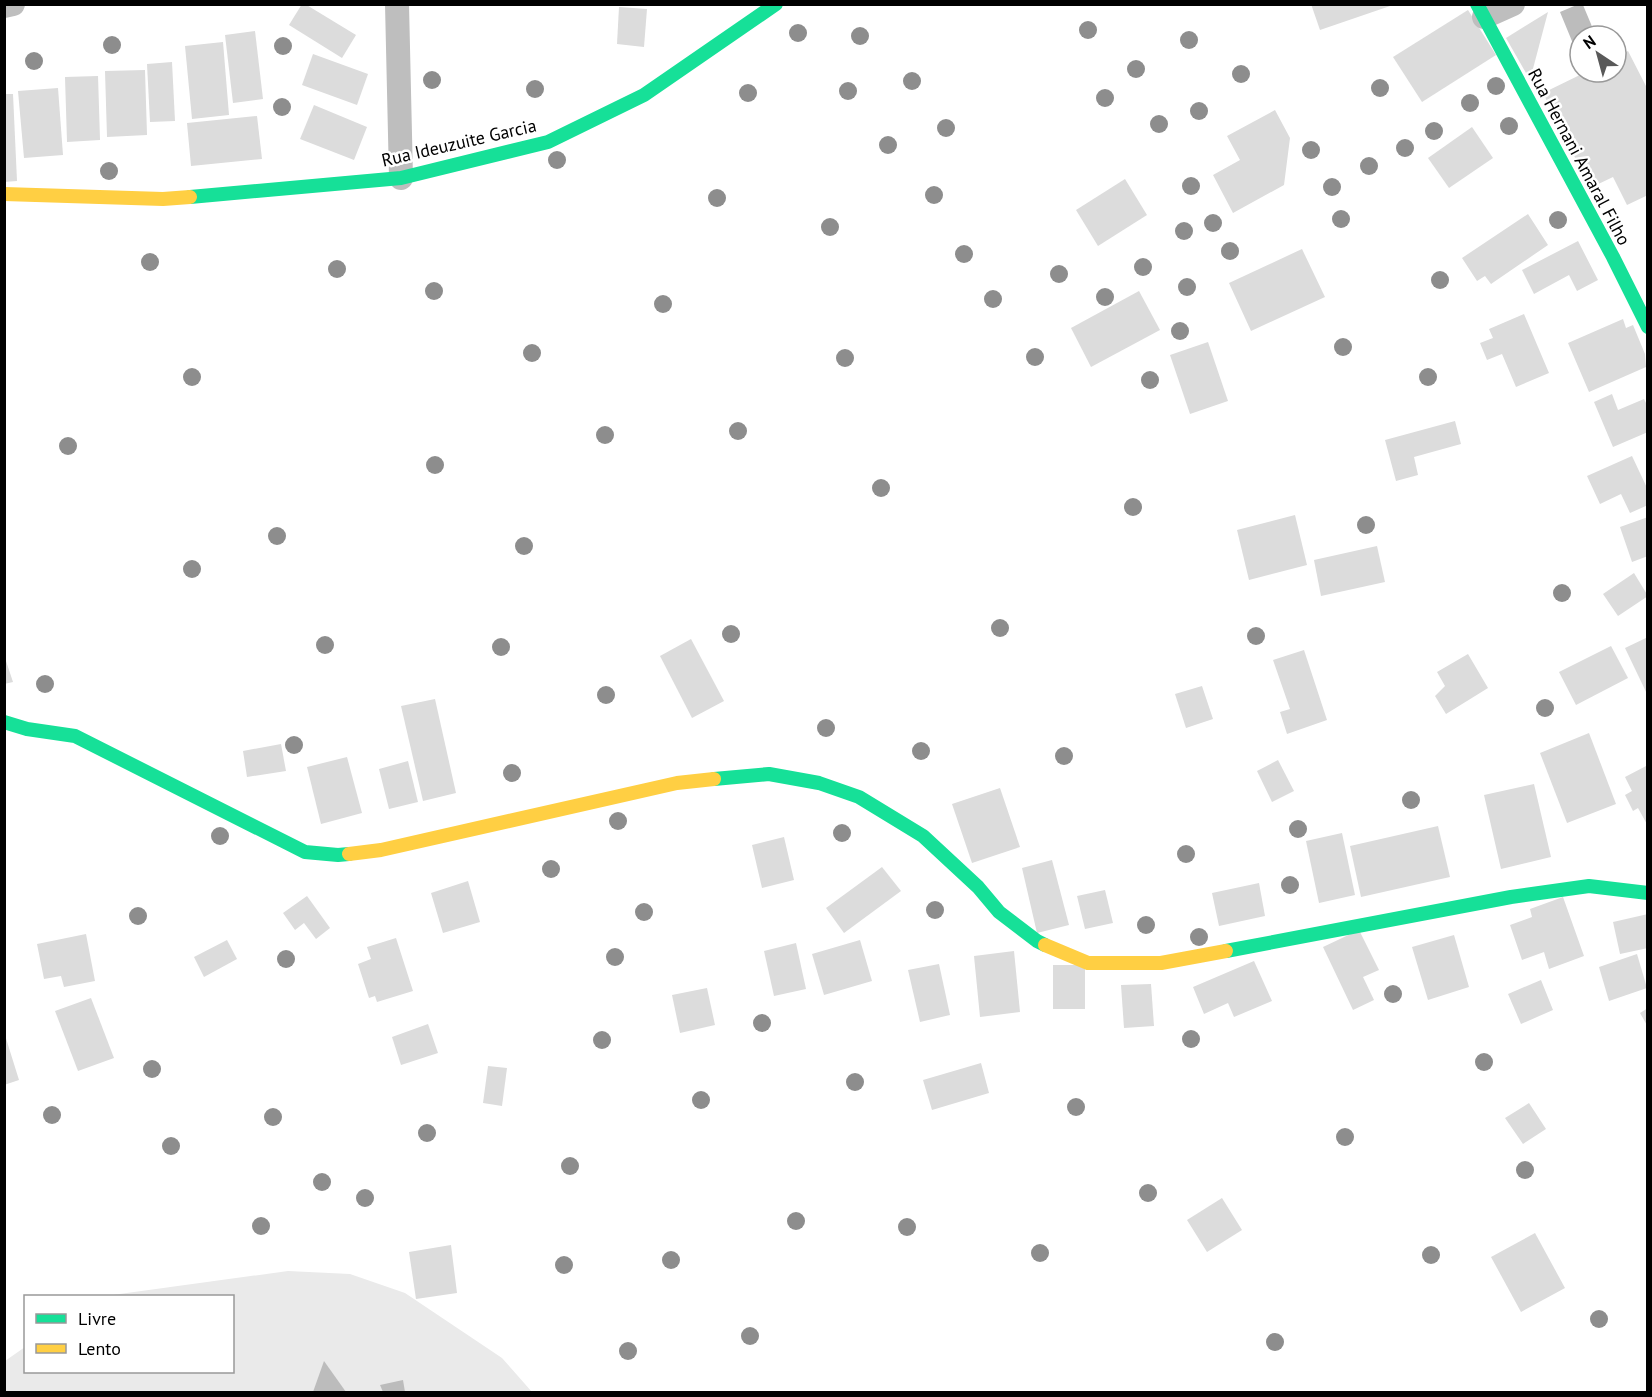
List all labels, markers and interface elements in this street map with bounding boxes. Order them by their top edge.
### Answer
north arrow [1568,24,1628,84]
text: N [1579,31,1599,53]
street label: Rua Hernani Amaral Filho [1523,64,1636,249]
street label: Rua Ideuzuite Garcia [379,114,538,171]
legend [24,1295,234,1373]
text: Livre [78,1307,116,1330]
text: Lento [78,1337,121,1360]

